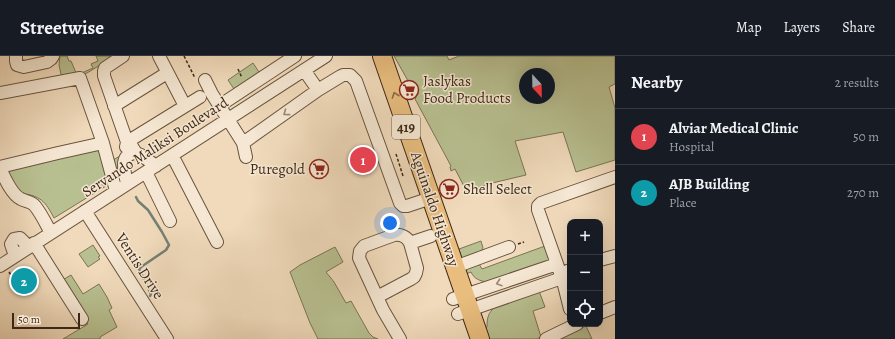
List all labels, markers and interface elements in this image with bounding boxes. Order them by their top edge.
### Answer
text: Streetwise [20,15,104,41]
text: Map [736,18,762,37]
text: Layers [784,18,820,37]
text: Share [842,18,875,37]
north arrow [519,68,555,104]
place label: Jaslykas Food Products [423,71,511,108]
text: Nearby [631,71,682,94]
text: 2 results [835,74,879,91]
supermarket icon: Jaslykas Food Products [398,79,420,101]
street label: Servando Maliksi Boulevard [78,92,233,202]
one-way arrow [392,92,400,99]
one-way arrow [283,108,290,116]
road number: 419 [392,115,420,139]
text: Alviar Medical Clinic [669,118,798,138]
text: 1 [642,128,646,145]
text: 50 m [853,128,879,145]
text: Hospital [669,138,714,155]
pin: 1 [350,145,376,175]
street label: Aguinaldo Highway [406,148,464,269]
supermarket icon: Puregold [308,158,330,180]
place label: Puregold [250,159,306,179]
text: AJB Building [669,174,749,194]
supermarket icon: Shell Select [438,178,460,200]
place label: Shell Select [463,179,532,199]
text: 2 [641,184,647,201]
text: 270 m [847,184,879,201]
text: Place [669,194,697,211]
your location [380,213,400,233]
map controls [567,219,603,327]
button: + [567,219,603,255]
street label: Ventis Drive [111,228,169,303]
button: − [567,255,603,291]
pin: 2 [11,266,37,296]
one-way arrow [495,278,502,287]
button: locate [567,291,603,327]
scale bar [12,311,80,330]
text: 50 m [18,312,40,327]

